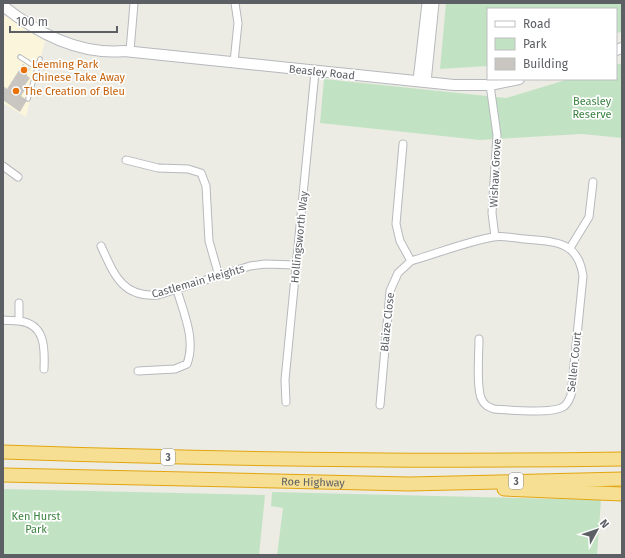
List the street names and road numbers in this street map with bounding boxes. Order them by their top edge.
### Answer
street label: Beasley Road [288,63,356,82]
street label: Wishaw Grove [487,138,504,208]
street label: Hollingsworth Way [288,190,311,284]
street label: Castlemain Heights [150,262,246,301]
street label: Blaize Close [378,292,397,352]
street label: Sellen Court [565,331,584,393]
road number: 3 [161,449,175,465]
road number: 3 [509,473,523,489]
street label: Roe Highway [281,475,345,490]

